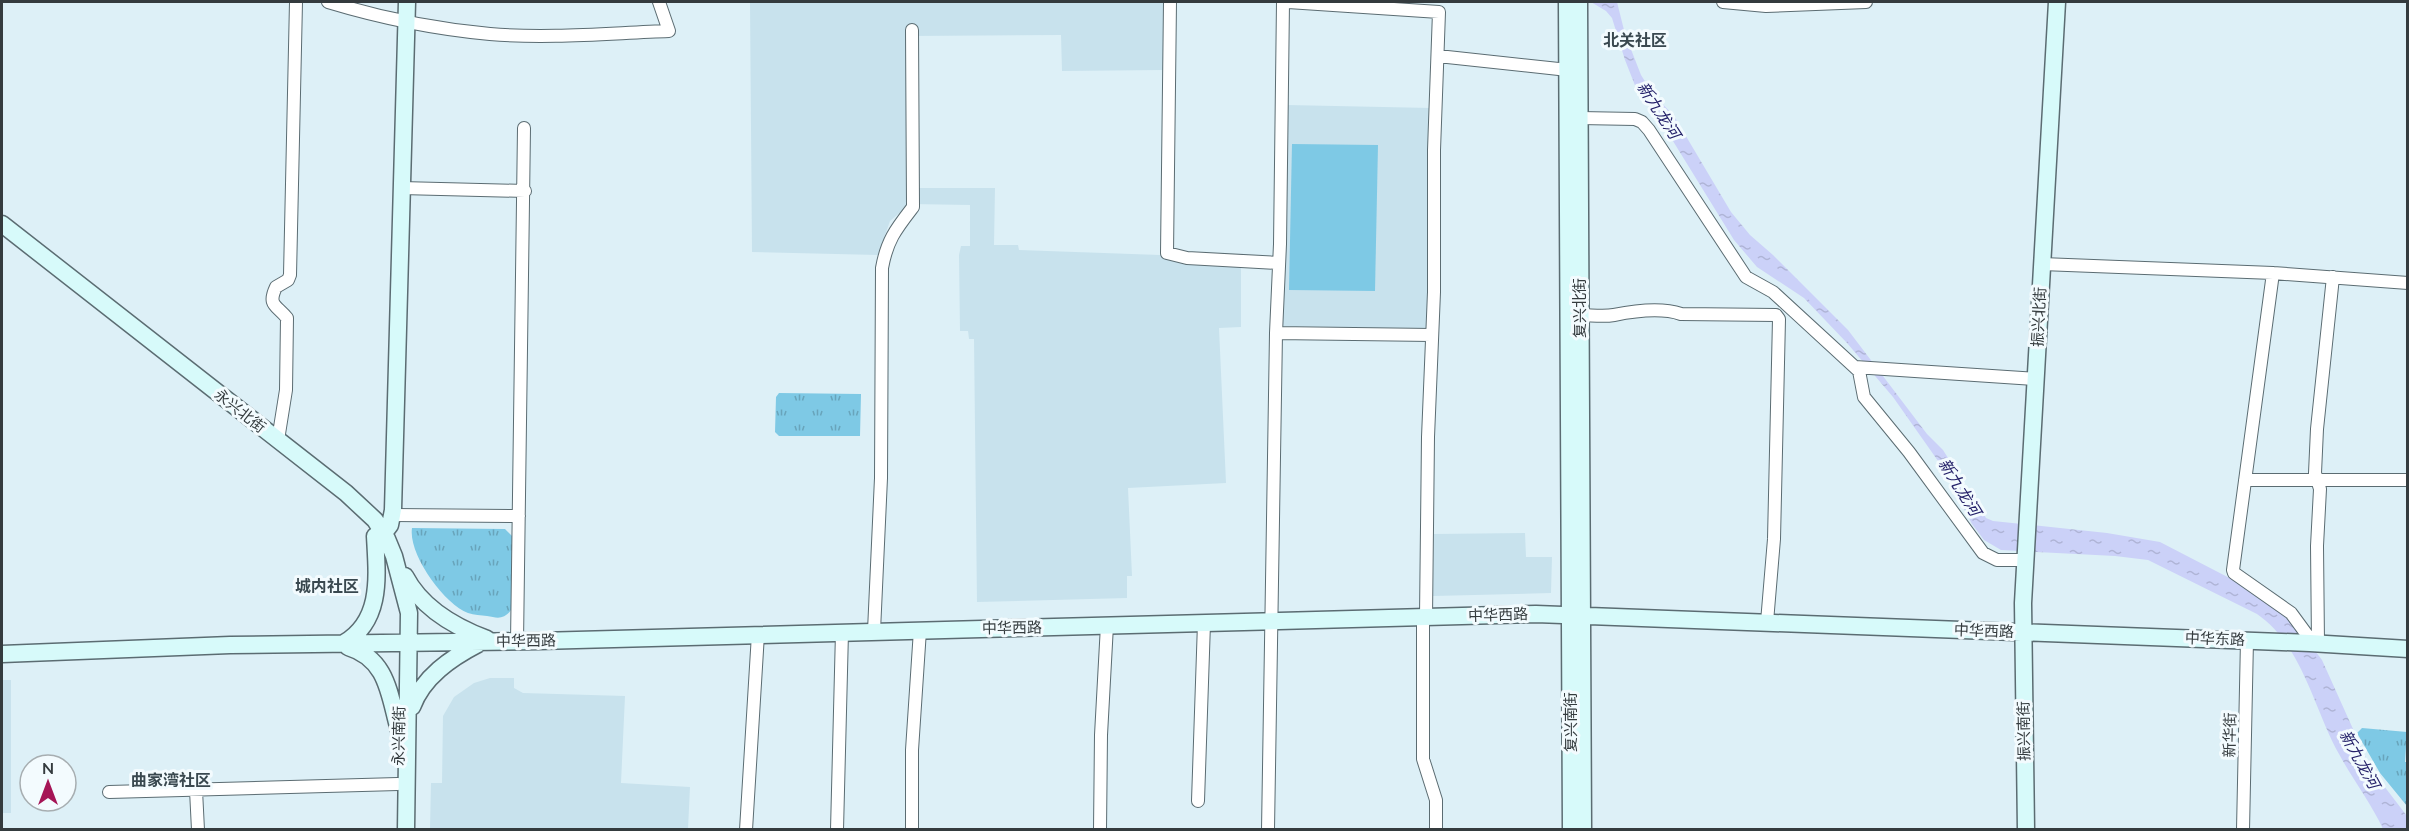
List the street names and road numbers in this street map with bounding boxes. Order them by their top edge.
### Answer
street label: 复兴北街 [1570,278,1589,338]
street label: 振兴北街 [2027,287,2050,347]
street label: 永兴北街 [211,385,270,437]
street label: 中华西路 [1468,604,1528,625]
street label: 中华西路 [982,617,1042,638]
street label: 中华西路 [1954,620,2014,641]
street label: 中华东路 [2185,628,2245,649]
street label: 中华西路 [496,630,556,651]
street label: 复兴南街 [1561,692,1580,752]
street label: 振兴南街 [2013,701,2034,761]
street label: 永兴南街 [388,706,409,766]
street label: 新华街 [2220,712,2239,758]

